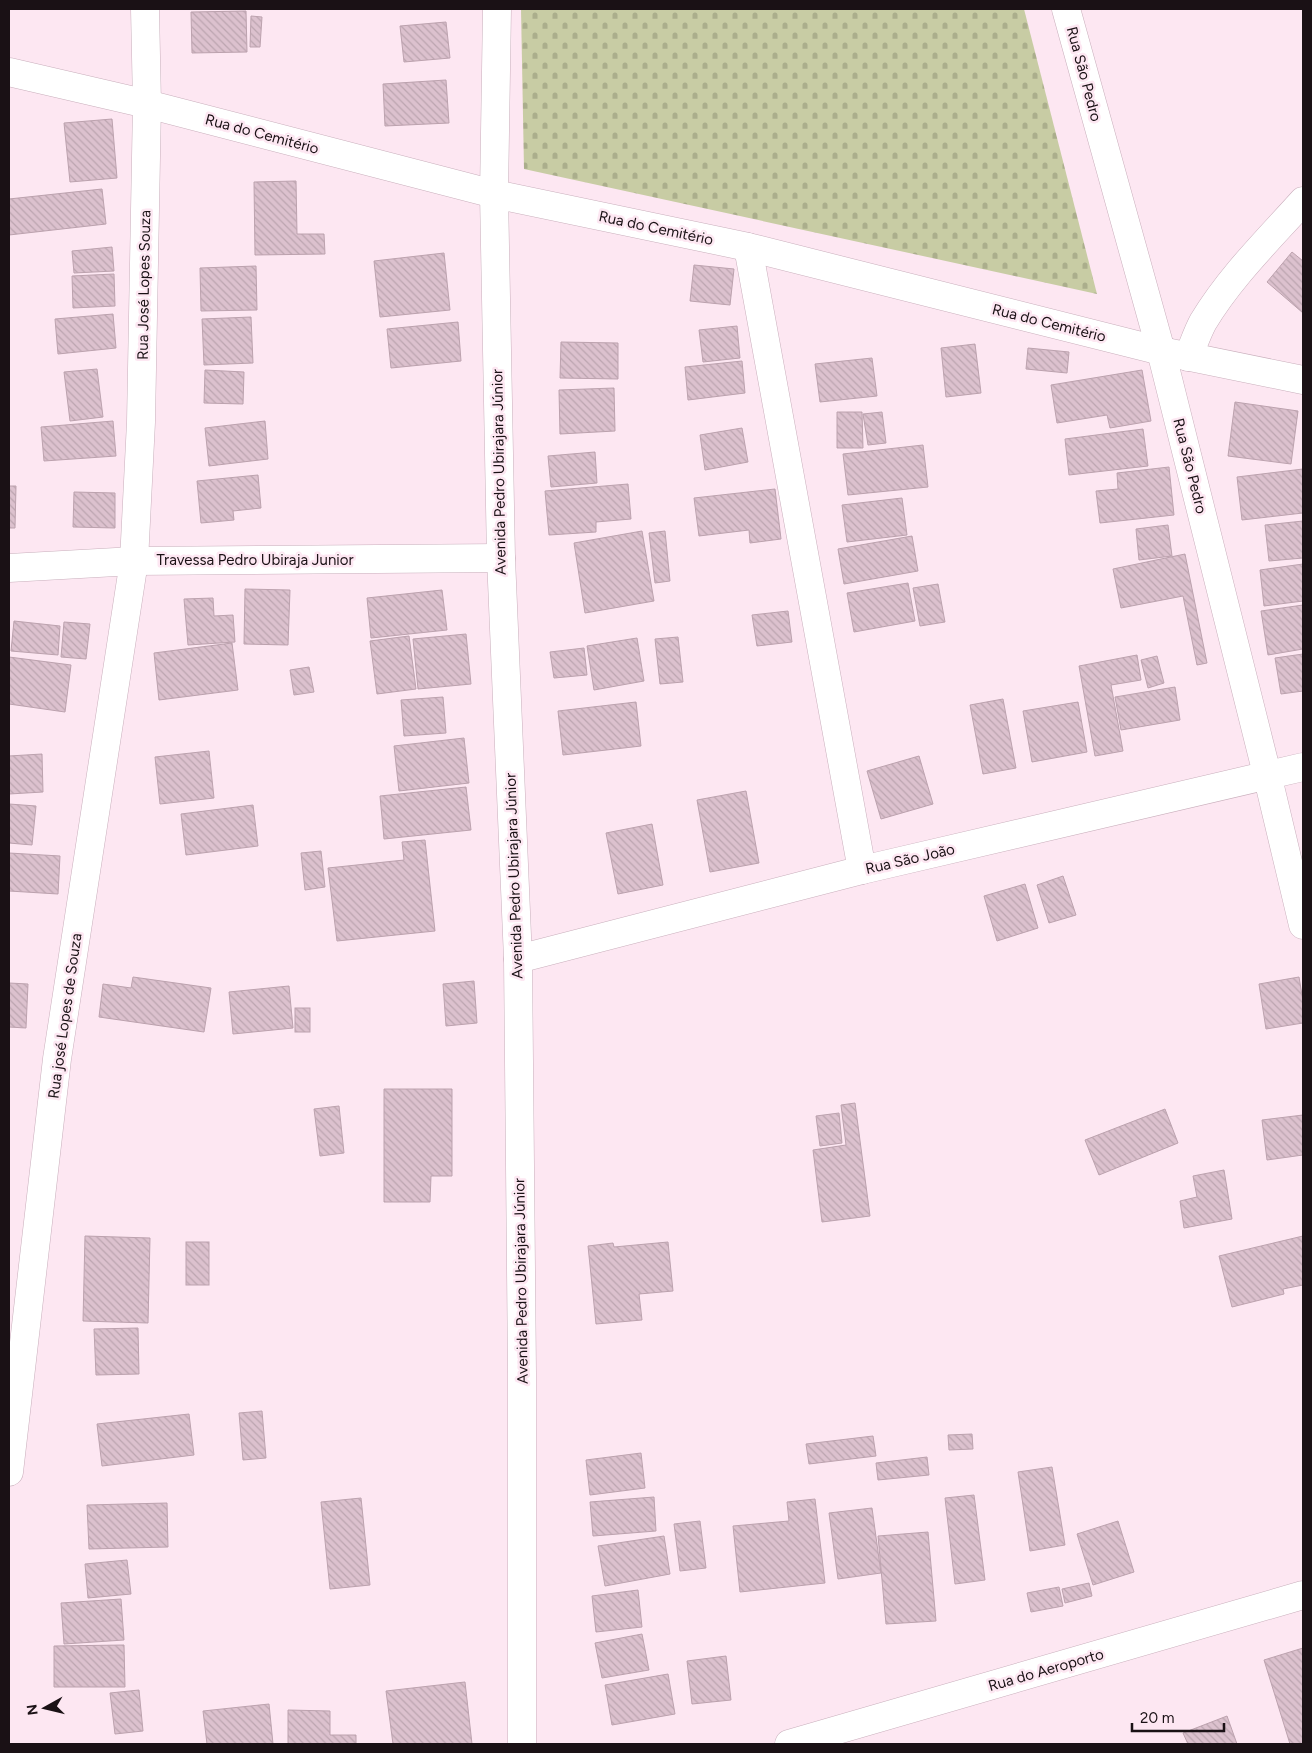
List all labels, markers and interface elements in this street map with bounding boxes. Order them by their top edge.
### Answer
street label: Rua São Pedro [1063,25,1105,124]
street label: Rua do Cemitério [203,110,321,158]
street label: Rua do Cemitério [597,207,715,249]
street label: Rua José Lopes Souza [134,210,154,360]
street label: Rua do Cemitério [990,300,1108,346]
street label: Avenida Pedro Ubirajara Júnior [488,369,510,575]
street label: Rua São Pedro [1169,416,1211,516]
street label: Travessa Pedro Ubiraja Junior [156,551,354,569]
street label: Avenida Pedro Ubirajara Júnior [501,773,527,979]
street label: Rua São João [864,840,957,878]
street label: Rua josé Lopes de Souza [44,932,86,1100]
street label: Avenida Pedro Ubirajara Júnior [510,1178,532,1384]
street label: Rua do Aeroporto [986,1645,1106,1695]
north arrow [20,1683,70,1733]
scale bar [1132,1700,1224,1732]
text: N [23,1703,42,1716]
text: 20 m [1140,1709,1174,1727]

